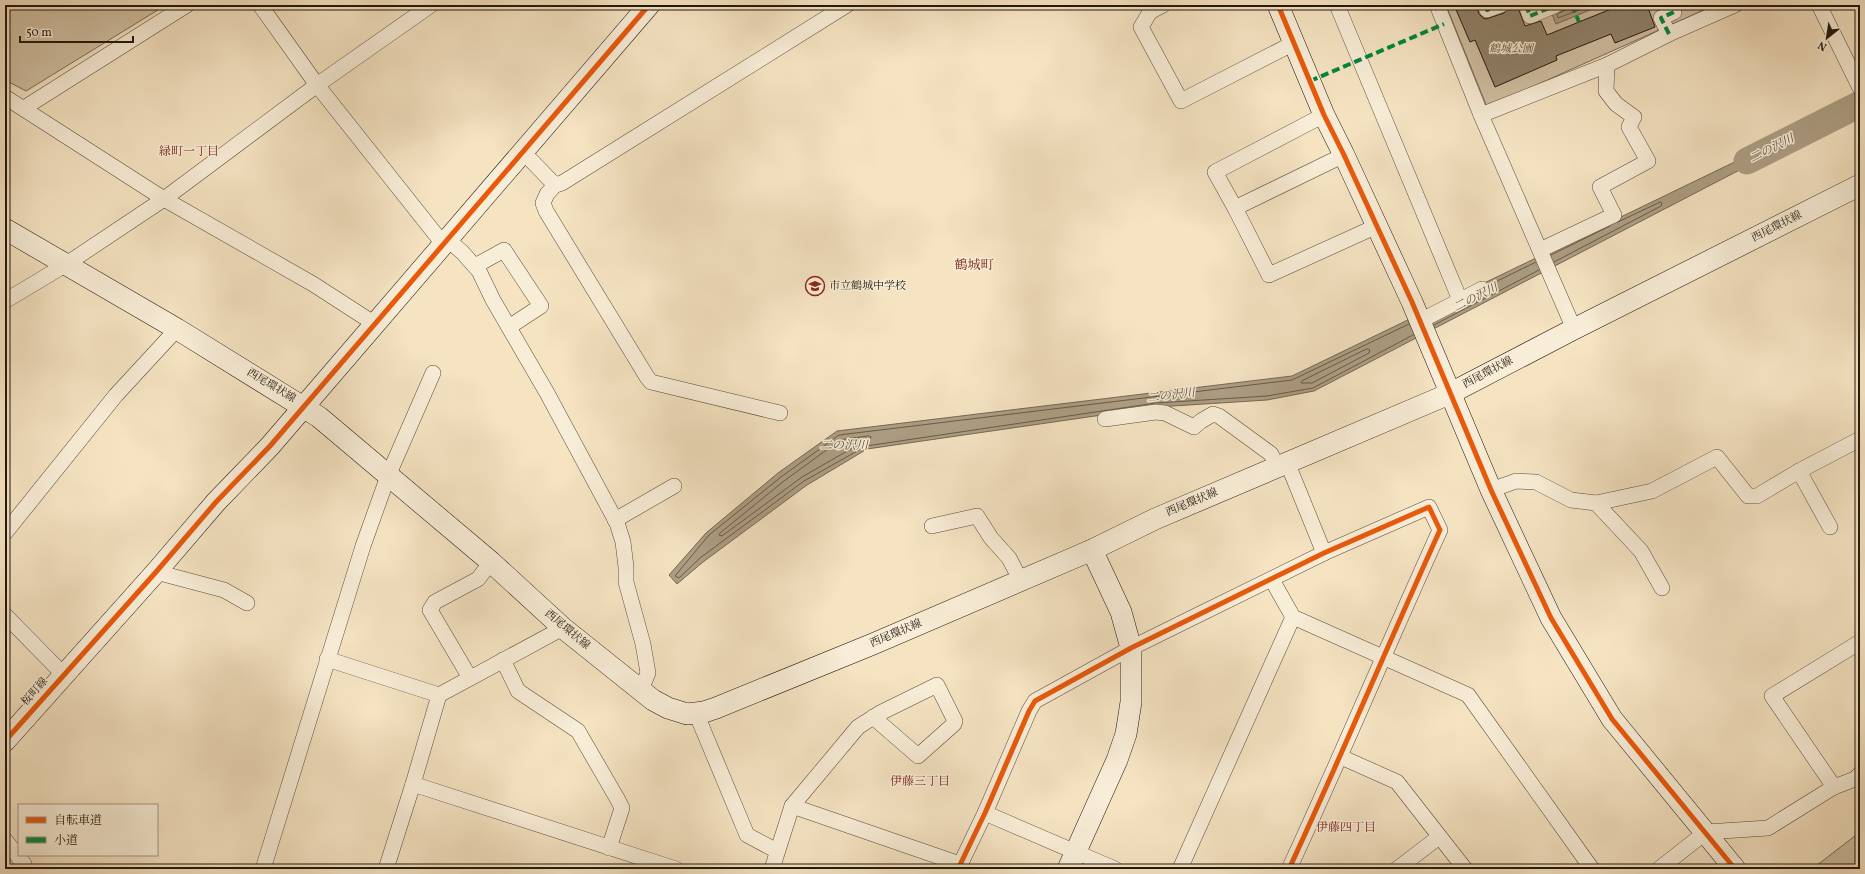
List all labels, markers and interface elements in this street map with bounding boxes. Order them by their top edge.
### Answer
scale bar [20,18,133,44]
north arrow [1807,18,1847,58]
text: 50 m [26,25,52,41]
text: N [1816,37,1830,54]
park label: 鶴城公園 [1489,42,1535,57]
water label: 二の沢川 [1747,130,1799,167]
district label: 緑町一丁目 [159,144,219,160]
street label: 西尾環状線 [1749,208,1805,246]
district label: 鶴城町 [954,257,994,275]
school or university icon: 市立鶴城中学校 [804,275,826,297]
place label: 市立鶴城中学校 [829,279,906,294]
water label: 二の沢川 [1451,279,1503,316]
street label: 西尾環状線 [1460,353,1516,393]
street label: 西尾環状線 [244,365,298,407]
water label: 二の沢川 [1146,385,1198,407]
water label: 二の沢川 [820,438,870,454]
street label: 西尾環状線 [1164,485,1220,521]
street label: 西尾環状線 [541,607,593,653]
street label: 西尾環状線 [868,616,924,652]
street label: 桜町線 [18,675,52,709]
district label: 伊藤三丁目 [890,774,950,790]
legend [18,804,158,856]
text: 自転車道 [54,813,102,829]
district label: 伊藤四丁目 [1316,820,1376,836]
text: 小道 [54,833,78,849]

